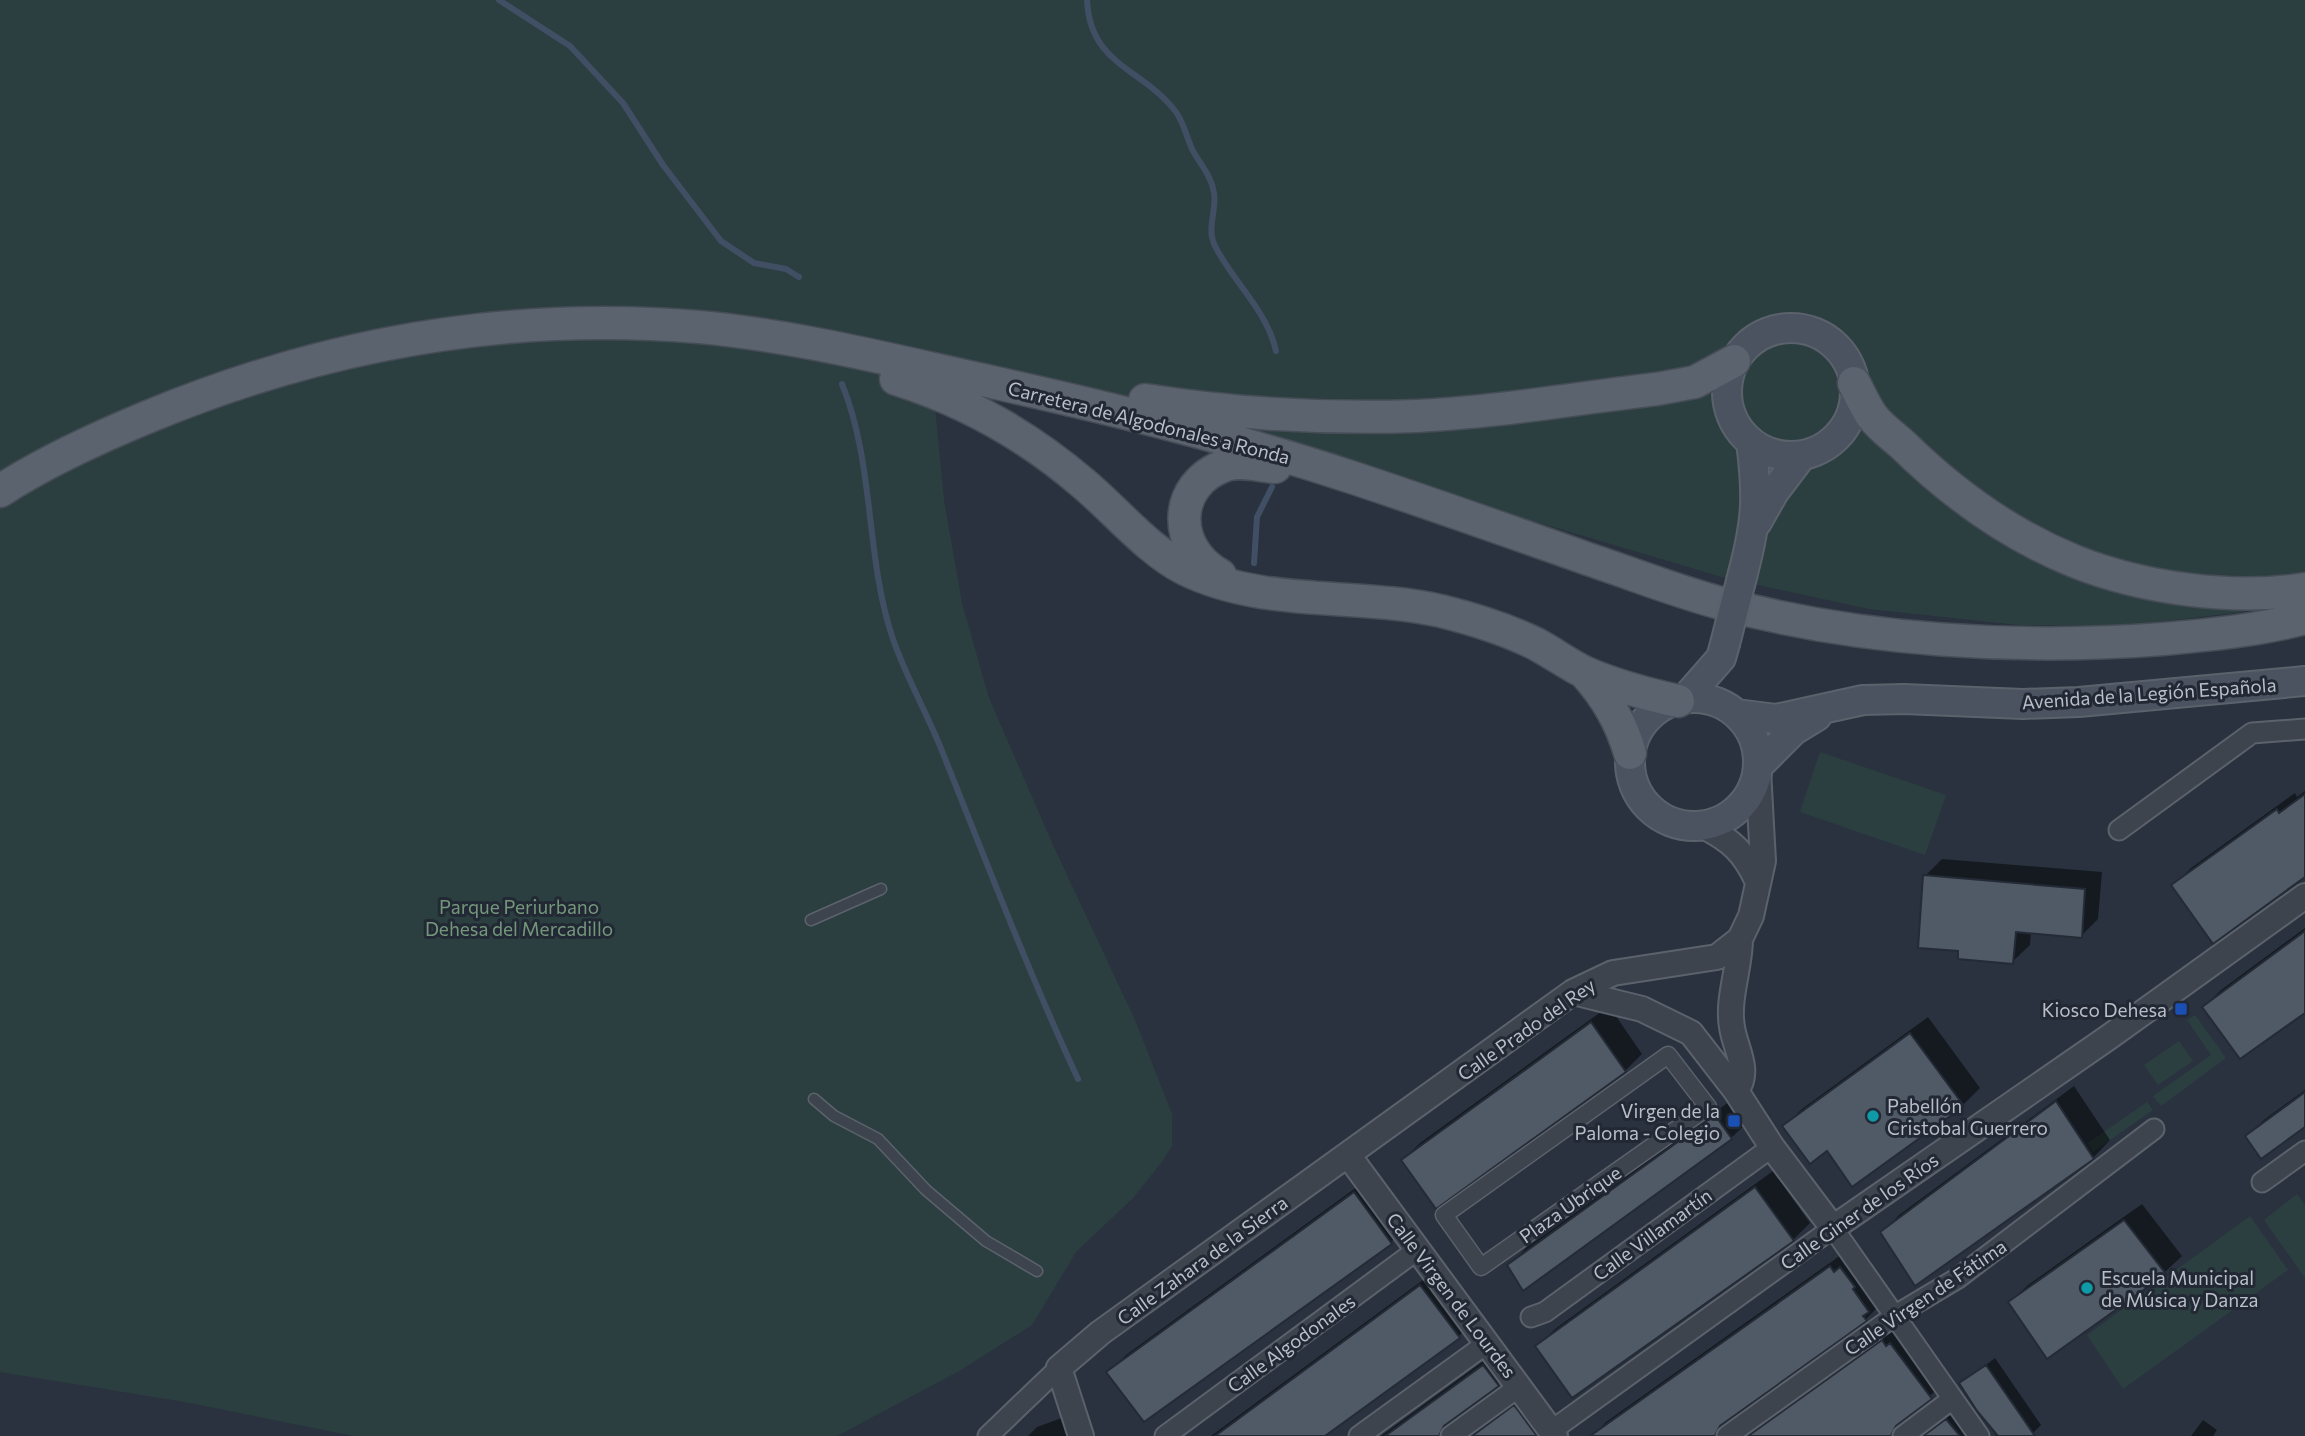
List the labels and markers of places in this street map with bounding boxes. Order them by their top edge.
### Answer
place label: Kiosco Dehesa [2042,998,2167,1021]
marker: Kiosco Dehesa [2173,1001,2189,1017]
place label: Pabellón Cristobal Guerrero [1887,1094,2048,1139]
place label: Virgen de la Paloma - Colegio [1574,1099,1720,1144]
marker: Pabellón Cristobal Guerrero [1865,1108,1881,1124]
marker: Virgen de la Paloma - Colegio [1726,1113,1742,1129]
place label: Escuela Municipal de Música y Danza [2101,1266,2259,1311]
marker: Escuela Municipal de Música y Danza [2079,1280,2095,1296]

